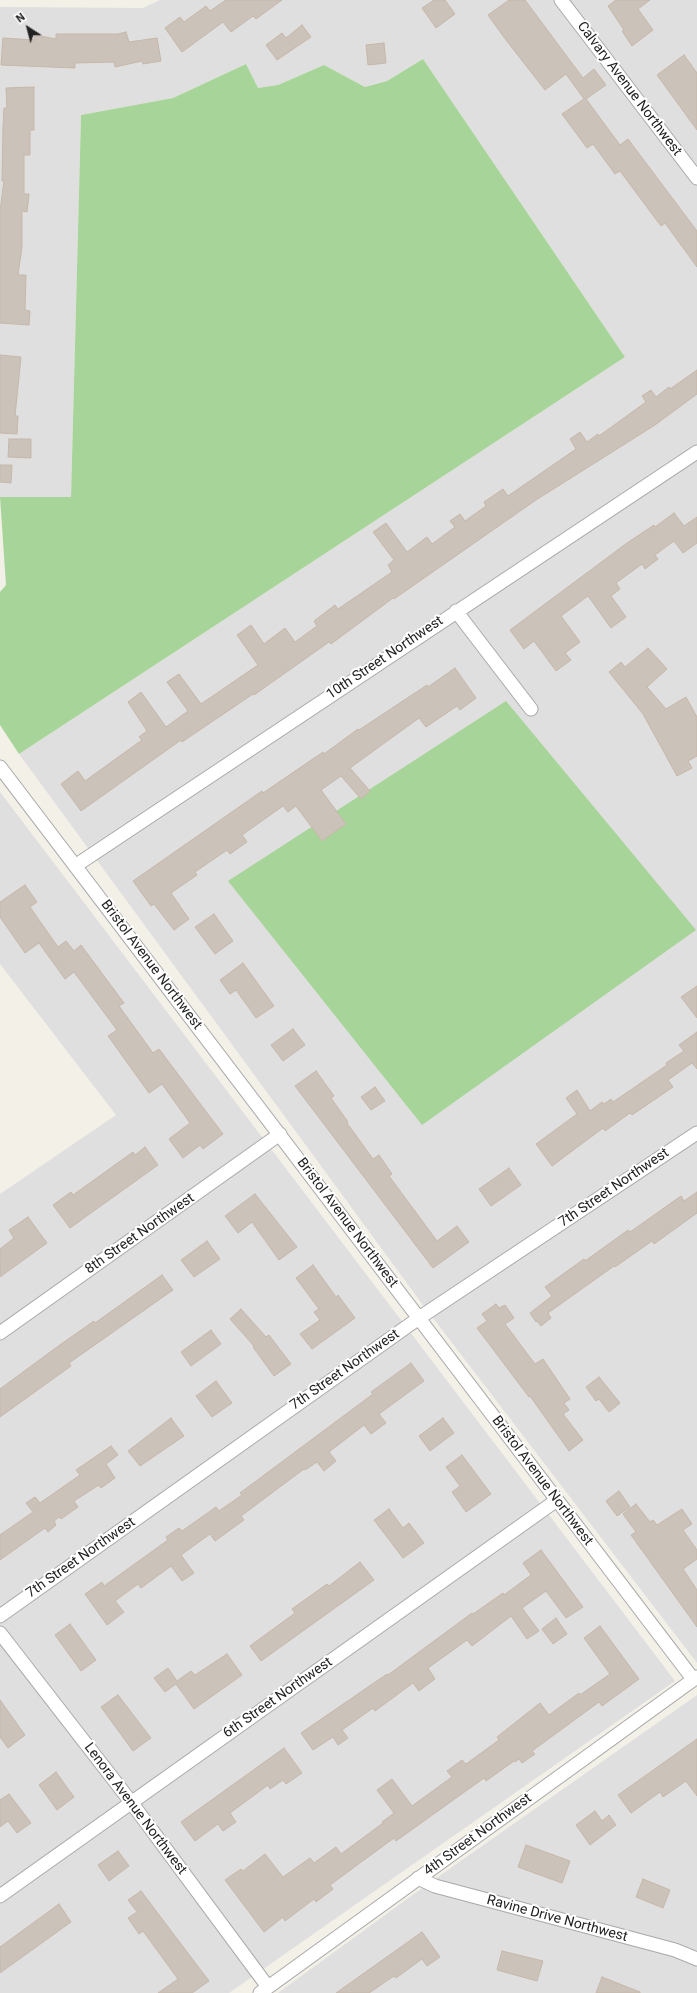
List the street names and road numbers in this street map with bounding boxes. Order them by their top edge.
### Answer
street label: Calvary Avenue Northwest [573,19,685,159]
street label: 10th Street Northwest [324,613,446,703]
street label: Bristol Avenue Northwest [97,897,205,1033]
street label: 7th Street Northwest [556,1145,672,1231]
street label: Bristol Avenue Northwest [293,1155,401,1291]
street label: 8th Street Northwest [82,1190,198,1278]
street label: 7th Street Northwest [287,1326,403,1414]
street label: Bristol Avenue Northwest [488,1413,596,1549]
street label: 7th Street Northwest [23,1514,139,1602]
street label: 6th Street Northwest [220,1654,336,1742]
street label: Lenora Avenue Northwest [80,1740,190,1878]
street label: 4th Street Northwest [421,1790,535,1880]
street label: Ravine Drive Northwest [485,1892,629,1946]

